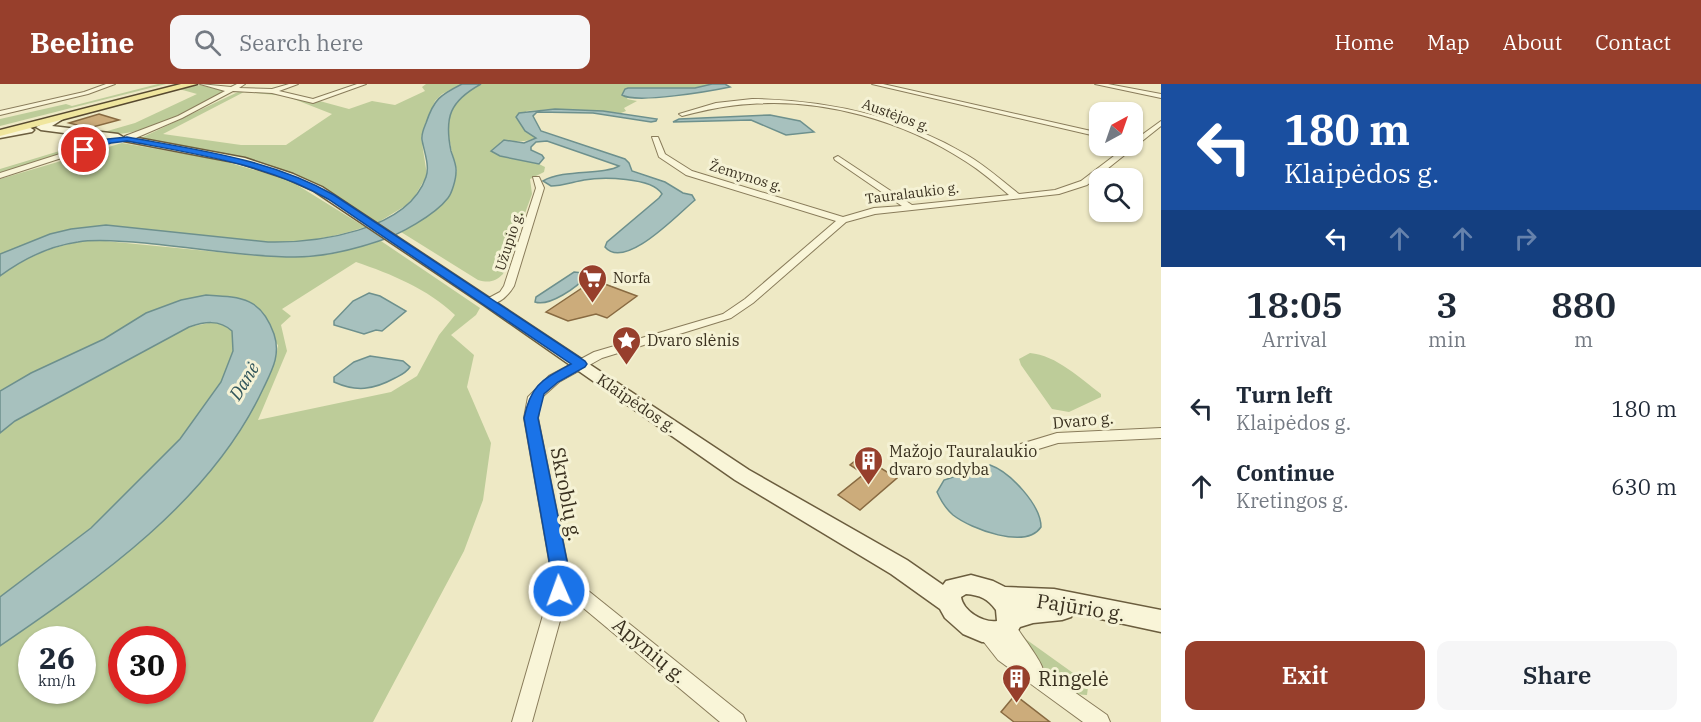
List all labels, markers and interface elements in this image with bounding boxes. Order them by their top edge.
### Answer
search box [170,15,590,69]
text: Beeline [30,24,134,61]
icon: search [191,26,224,59]
text: Search here [239,28,363,57]
text: Home [1334,28,1394,56]
text: Map [1427,28,1470,56]
text: About [1503,28,1562,56]
text: Contact [1595,28,1671,56]
street label: Austėjos g. [860,94,932,136]
north arrow [1089,102,1143,156]
map controls [1089,102,1143,222]
text: 180 m [1284,102,1410,157]
icon: left [1185,108,1263,186]
pin [58,124,109,175]
icon: arrive [67,133,100,166]
text: Klaipėdos g. [1284,155,1439,190]
street label: Žemynos g. [707,156,785,196]
button: search [1089,168,1143,222]
street label: Tauralaukio g. [864,178,960,208]
street label: Užupio g. [491,209,527,273]
icon: left [1320,222,1353,255]
icon: ahead [1383,222,1416,255]
icon: ahead [1446,222,1479,255]
icon: right [1509,222,1542,255]
supermarket icon: Norfa [576,262,608,304]
place label: Norfa [613,269,651,287]
text: 18:05 [1246,281,1343,328]
text: 3 [1436,281,1458,328]
text: 880 [1551,281,1616,328]
place icon: Dvaro slėnis [610,324,642,366]
text: Arrival [1262,326,1327,353]
text: min [1428,326,1466,353]
text: m [1574,326,1593,353]
place label: Dvaro slėnis [647,330,739,350]
water label: Danė [223,358,264,405]
street label: Klaipėdos g. [593,369,681,437]
text: Turn left [1236,380,1332,409]
icon: left [1185,392,1218,425]
text: 180 m [1611,394,1677,423]
street label: Dvaro g. [1052,407,1114,433]
text: Klaipėdos g. [1236,409,1351,436]
place label: Mažojo Tauralaukio dvaro sodyba [889,441,1037,479]
building icon: Mažojo Tauralaukio dvaro sodyba [852,444,884,486]
street label: Skroblų g. [545,445,589,543]
text: Continue [1236,458,1335,487]
icon: ahead [1185,470,1218,503]
text: 630 m [1611,472,1677,501]
text: Kretingos g. [1236,487,1349,514]
position arrow [527,559,591,623]
street label: Pajūrio g. [1035,587,1127,627]
street label: Apynių g. [607,611,693,689]
speed limit sign: 30 [108,626,186,704]
text: 26 [39,638,75,677]
button: Exit [1185,641,1425,710]
button: Share [1437,641,1677,710]
building icon: Ringelė [1001,662,1033,704]
place label: Ringelė [1038,665,1109,692]
text: km/h [38,671,76,690]

